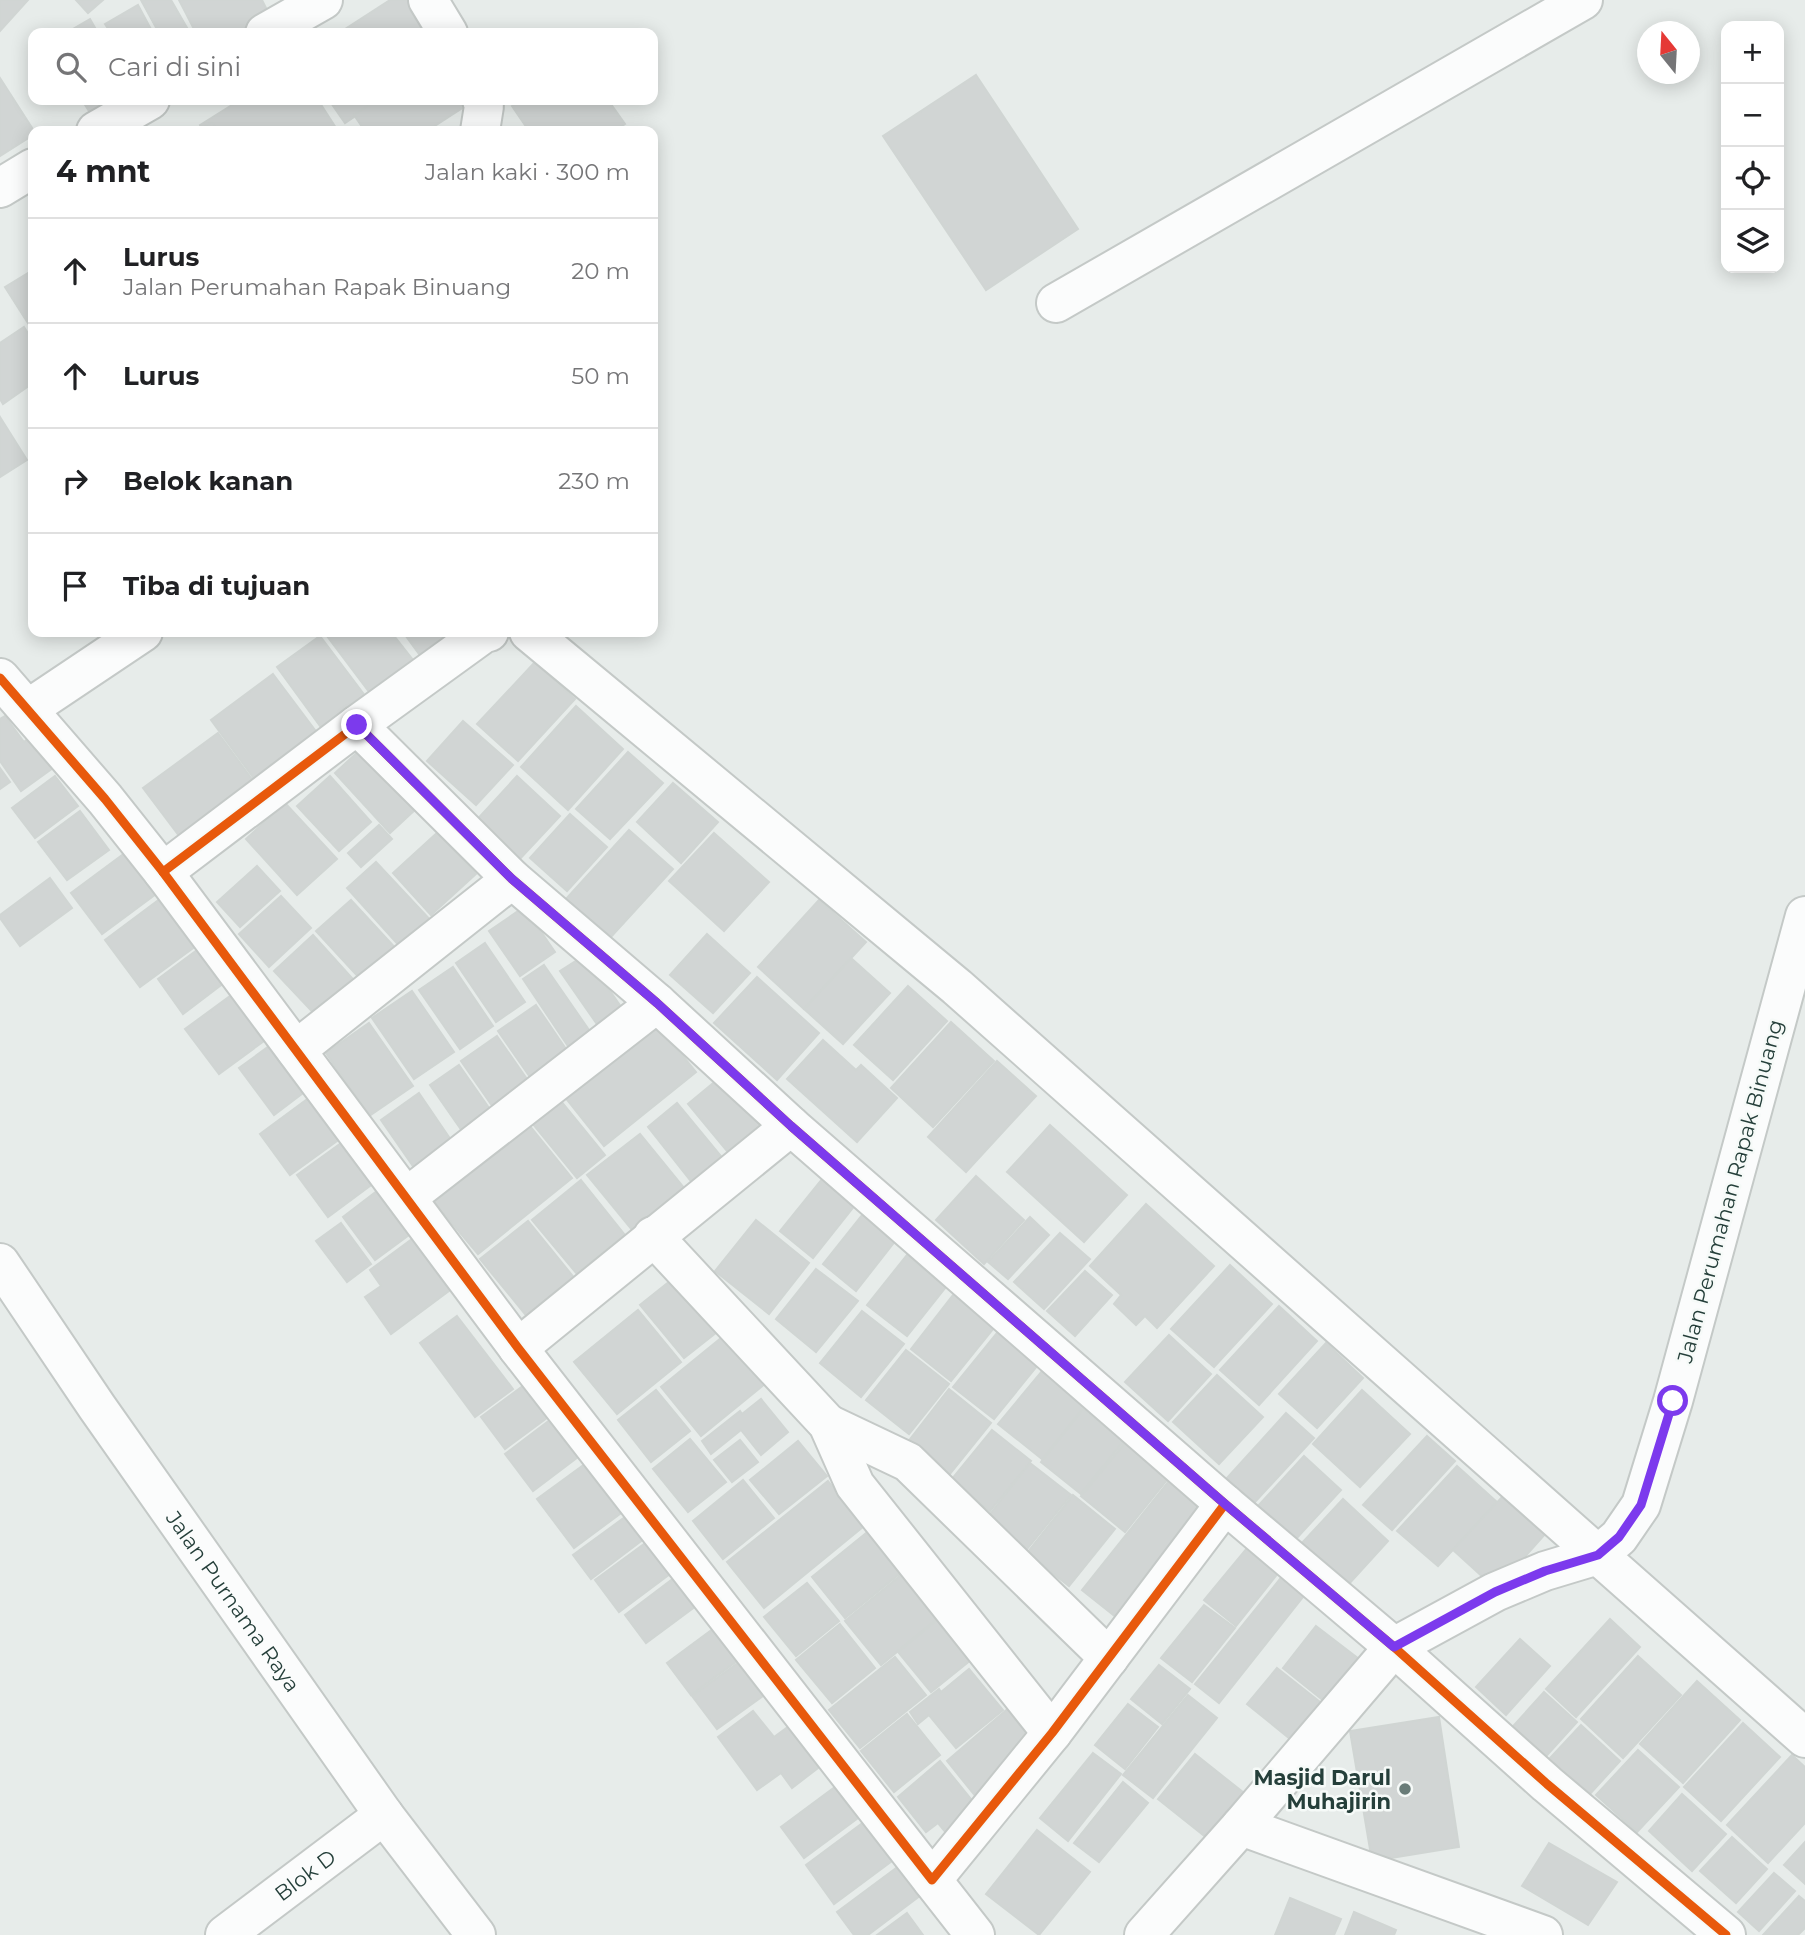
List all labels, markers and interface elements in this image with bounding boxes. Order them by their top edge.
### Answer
north arrow [1637,21,1700,84]
map controls [1721,21,1784,273]
button: + [1721,21,1784,84]
search box [28,28,658,105]
icon: search [52,48,90,86]
text: Cari di sini [108,51,241,83]
button: − [1721,84,1784,147]
button: locate [1721,147,1784,210]
text: 4 mnt [56,153,150,190]
text: Jalan kaki · 300 m [425,158,630,186]
button: layers [1721,210,1784,273]
text: Lurus [123,241,199,273]
icon: ahead [56,252,94,290]
text: 20 m [571,257,630,285]
text: Jalan Perumahan Rapak Binuang [123,273,511,301]
icon: ahead [56,357,94,395]
text: Lurus [123,360,199,392]
text: 50 m [571,362,630,390]
icon: right [56,462,94,500]
text: Belok kanan [123,465,293,497]
text: 230 m [558,467,630,495]
icon: arrive [56,567,94,605]
text: Tiba di tujuan [123,570,310,602]
route end [341,709,372,740]
street label: Jalan Perumahan Rapak Binuang [1672,1017,1788,1366]
route start [1657,1385,1688,1416]
street label: Jalan Purnama Raya [161,1505,306,1696]
place label: Masjid Darul Muhajirin [1253,1765,1391,1814]
marker: Masjid Darul Muhajirin [1397,1781,1413,1797]
street label: Blok D [269,1844,340,1906]

